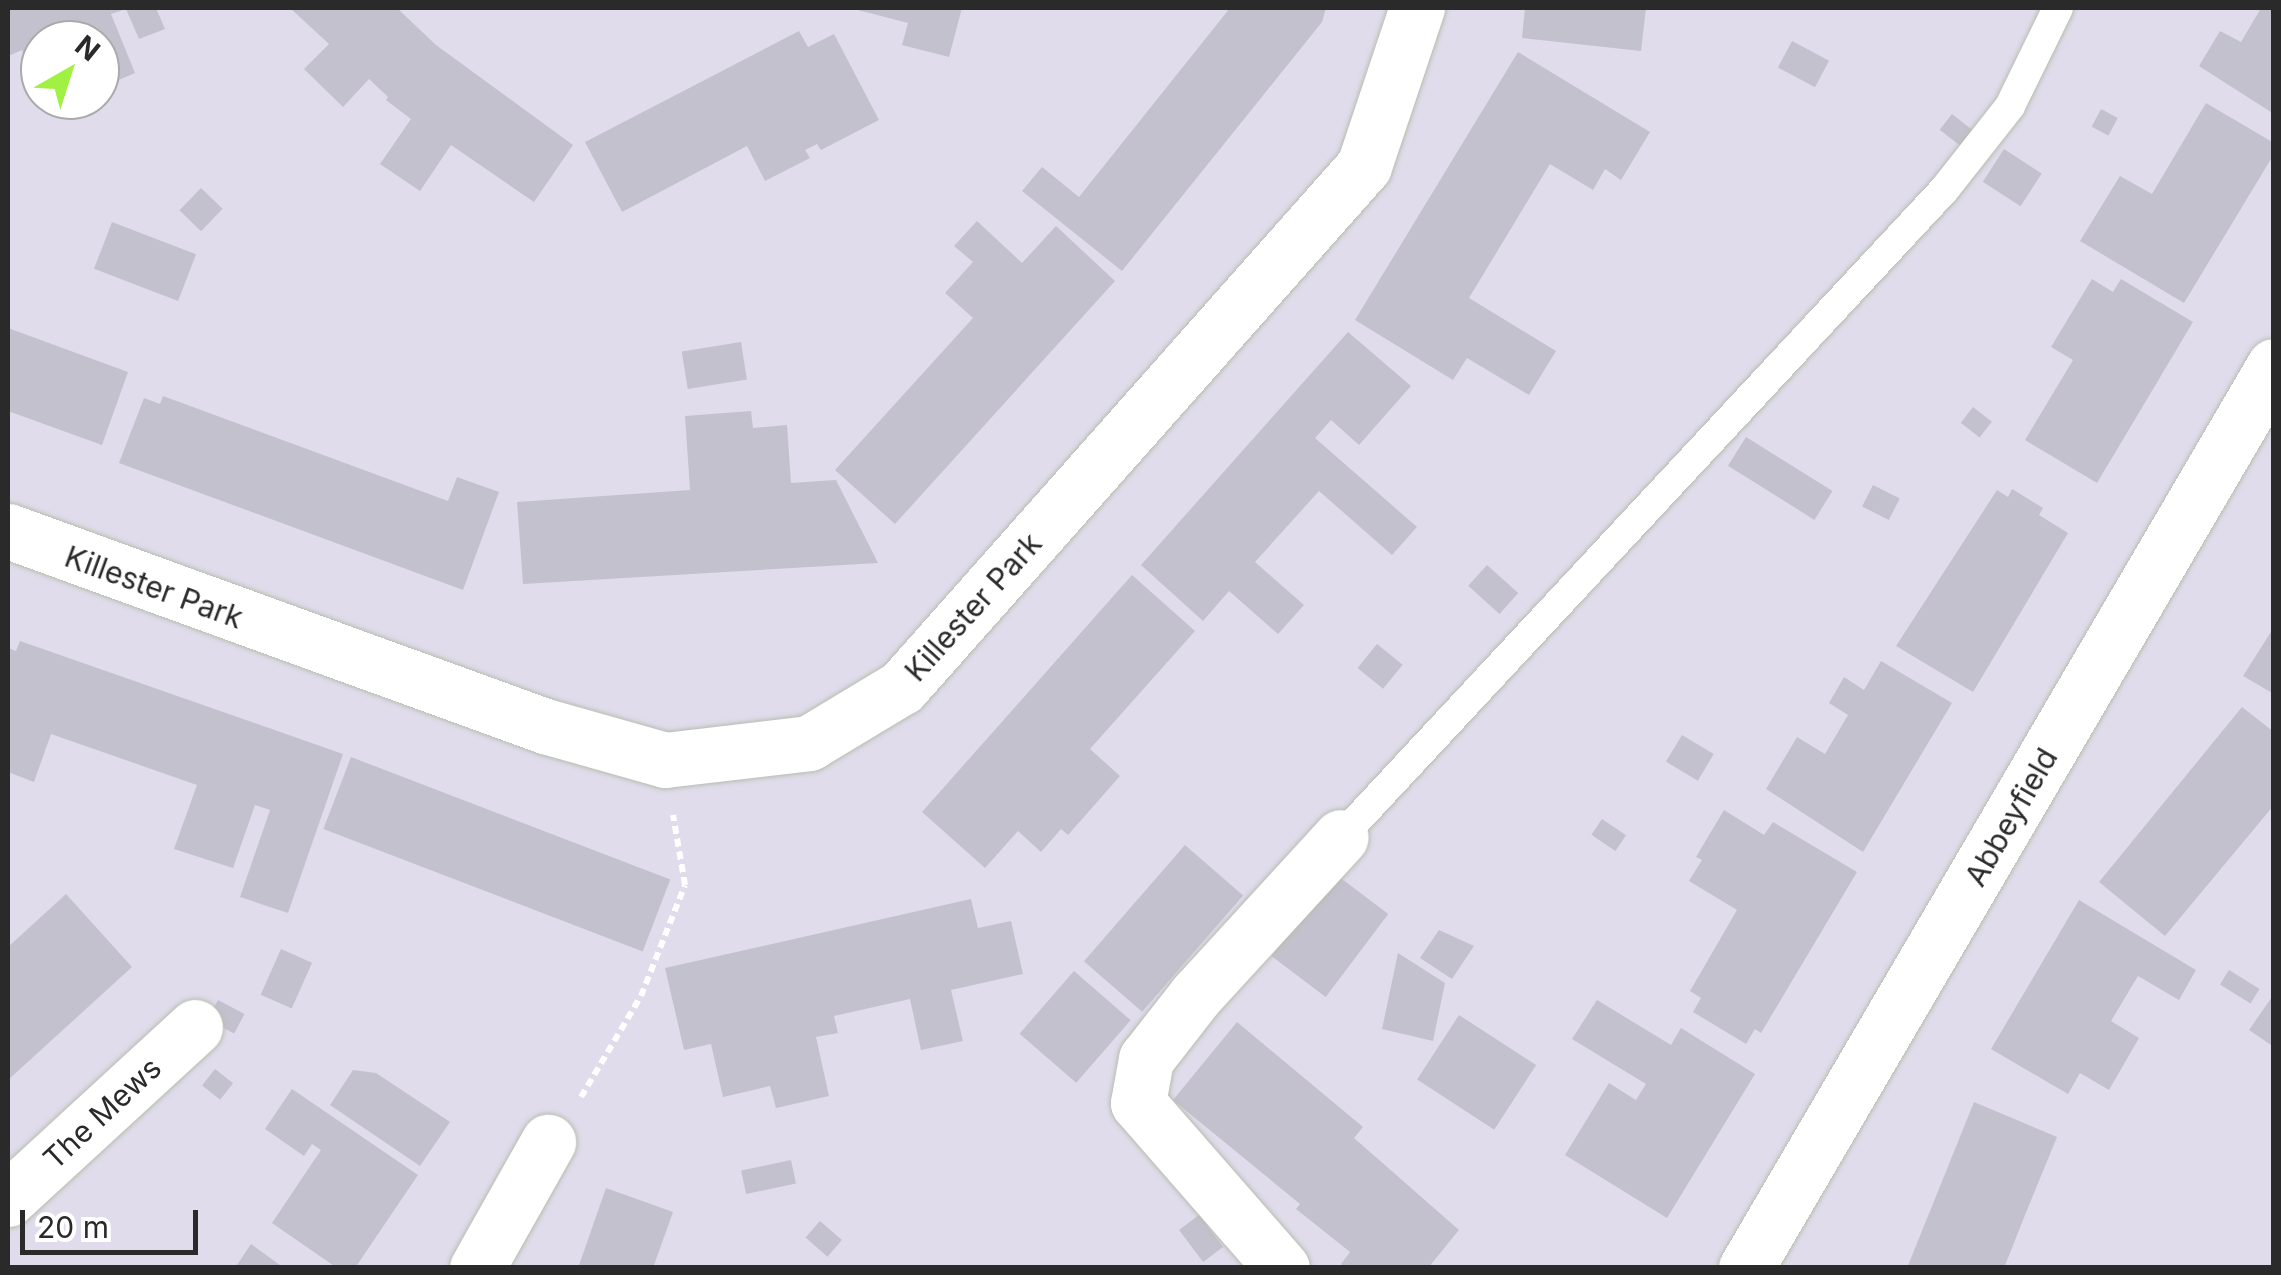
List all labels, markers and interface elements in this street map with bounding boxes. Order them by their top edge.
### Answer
north arrow [20,20,120,120]
text: N [69,28,107,68]
street label: Killester Park [897,526,1049,688]
street label: Killester Park [60,538,248,636]
street label: Abbeyfield [1957,742,2065,892]
street label: The Mews [36,1050,168,1176]
scale bar [25,1190,202,1252]
text: 20 m [37,1209,109,1245]

